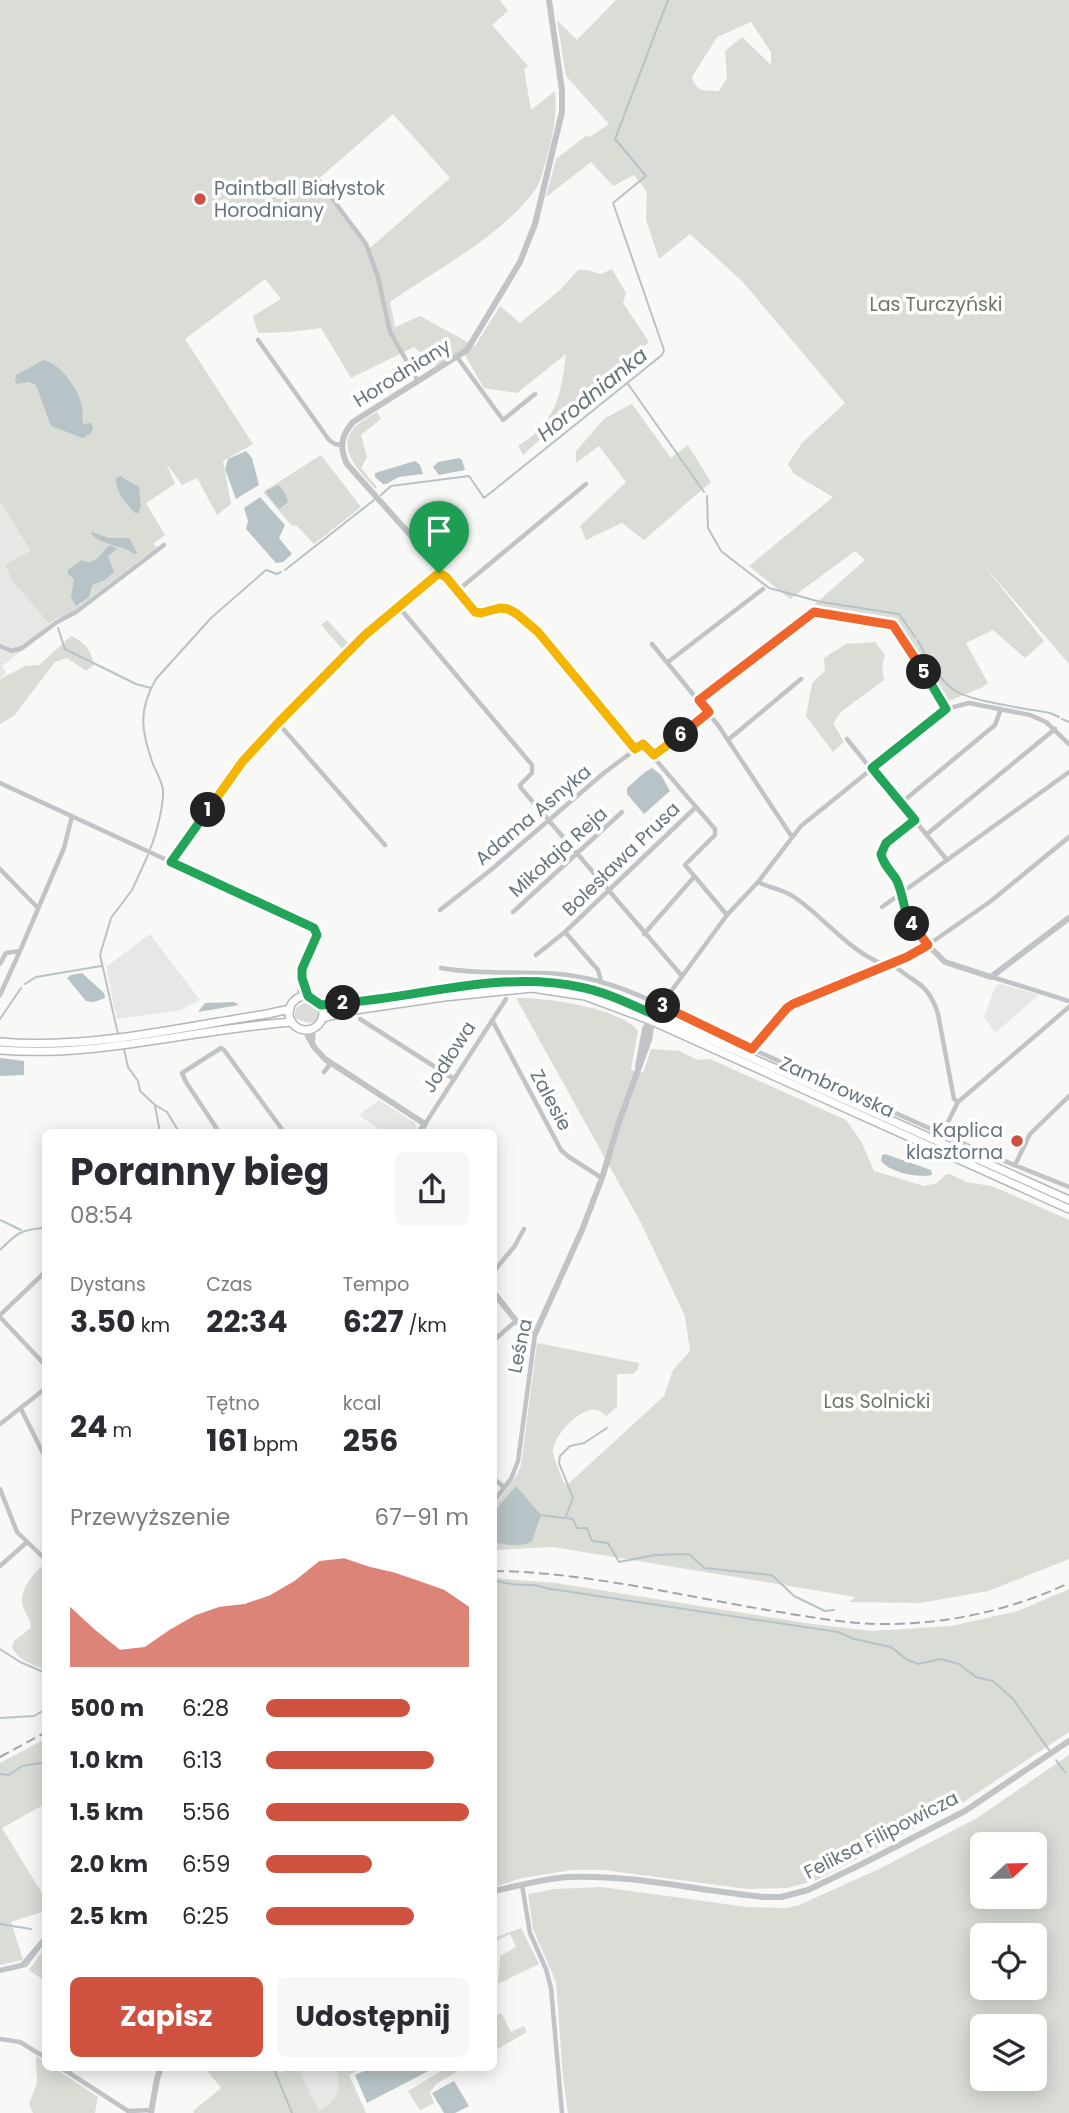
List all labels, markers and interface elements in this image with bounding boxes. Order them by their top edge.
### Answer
place label: Paintball Białystok Horodniany [214,175,385,224]
marker: Paintball Białystok Horodniany [192,191,208,207]
park label: Las Turczyński [870,291,1002,318]
street label: Horodniany [348,332,456,414]
water label: Horodnianka [531,340,653,448]
pin [409,501,469,573]
icon: arrive [420,512,458,550]
pin: 5 [906,654,942,690]
text: 5 [917,658,930,685]
pin: 6 [664,718,698,752]
text: 6 [674,721,687,748]
street label: Adama Asnyka [469,758,597,872]
pin: 1 [190,792,226,828]
text: 1 [204,796,211,823]
street label: Bolesława Prusa [556,796,686,922]
street label: Mikołaja Reja [503,800,613,904]
pin: 4 [894,906,930,942]
text: 4 [905,910,918,937]
pin: 2 [326,986,360,1020]
pin: 3 [646,988,680,1024]
text: 2 [337,989,348,1016]
text: 3 [657,992,668,1019]
street label: Jodłowa [416,1016,482,1098]
street label: Zambrowska [775,1050,899,1124]
street label: Zalesie [524,1065,578,1135]
place label: Kaplica klasztorna [906,1117,1003,1166]
marker: Kaplica klasztorna [1009,1133,1025,1149]
text: Poranny bieg [70,1145,330,1198]
button: share [395,1152,469,1226]
text: 08:54 [70,1199,133,1231]
text: Dystans [70,1271,146,1298]
text: Czas [206,1271,252,1298]
text: Tempo [343,1271,409,1298]
text: 3.50 [70,1300,136,1343]
text: 22:34 [206,1300,288,1343]
text: 6:27 [343,1300,403,1343]
text: km [136,1312,170,1339]
text: /km [403,1312,447,1339]
street label: Leśna [501,1316,539,1376]
park label: Las Solnicki [824,1388,930,1415]
text: Tętno [206,1390,260,1417]
text: kcal [343,1390,382,1417]
text: 24 [70,1405,107,1448]
text: m [107,1417,132,1444]
text: 161 [206,1419,248,1462]
text: 256 [343,1419,398,1462]
text: bpm [248,1431,298,1458]
text: Przewyższenie [70,1501,230,1533]
text: 67–91 m [375,1501,469,1533]
text: 500 m [70,1692,144,1724]
text: 6:28 [182,1692,229,1724]
text: 1.0 km [70,1744,144,1776]
text: 6:13 [182,1744,222,1776]
street label: Feliksa Filipowicza [799,1784,963,1886]
text: 1.5 km [70,1796,144,1828]
text: 5:56 [182,1796,230,1828]
north arrow [970,1832,1046,1909]
map controls [970,1832,1047,2091]
text: 2.0 km [70,1848,148,1880]
text: 6:59 [182,1848,230,1880]
text: 2.5 km [70,1900,148,1932]
text: 6:25 [182,1900,229,1932]
button: locate [970,1923,1047,2000]
button: Zapisz [70,1977,263,2057]
button: Udostępnij [277,1977,469,2057]
button: layers [970,2014,1047,2091]

